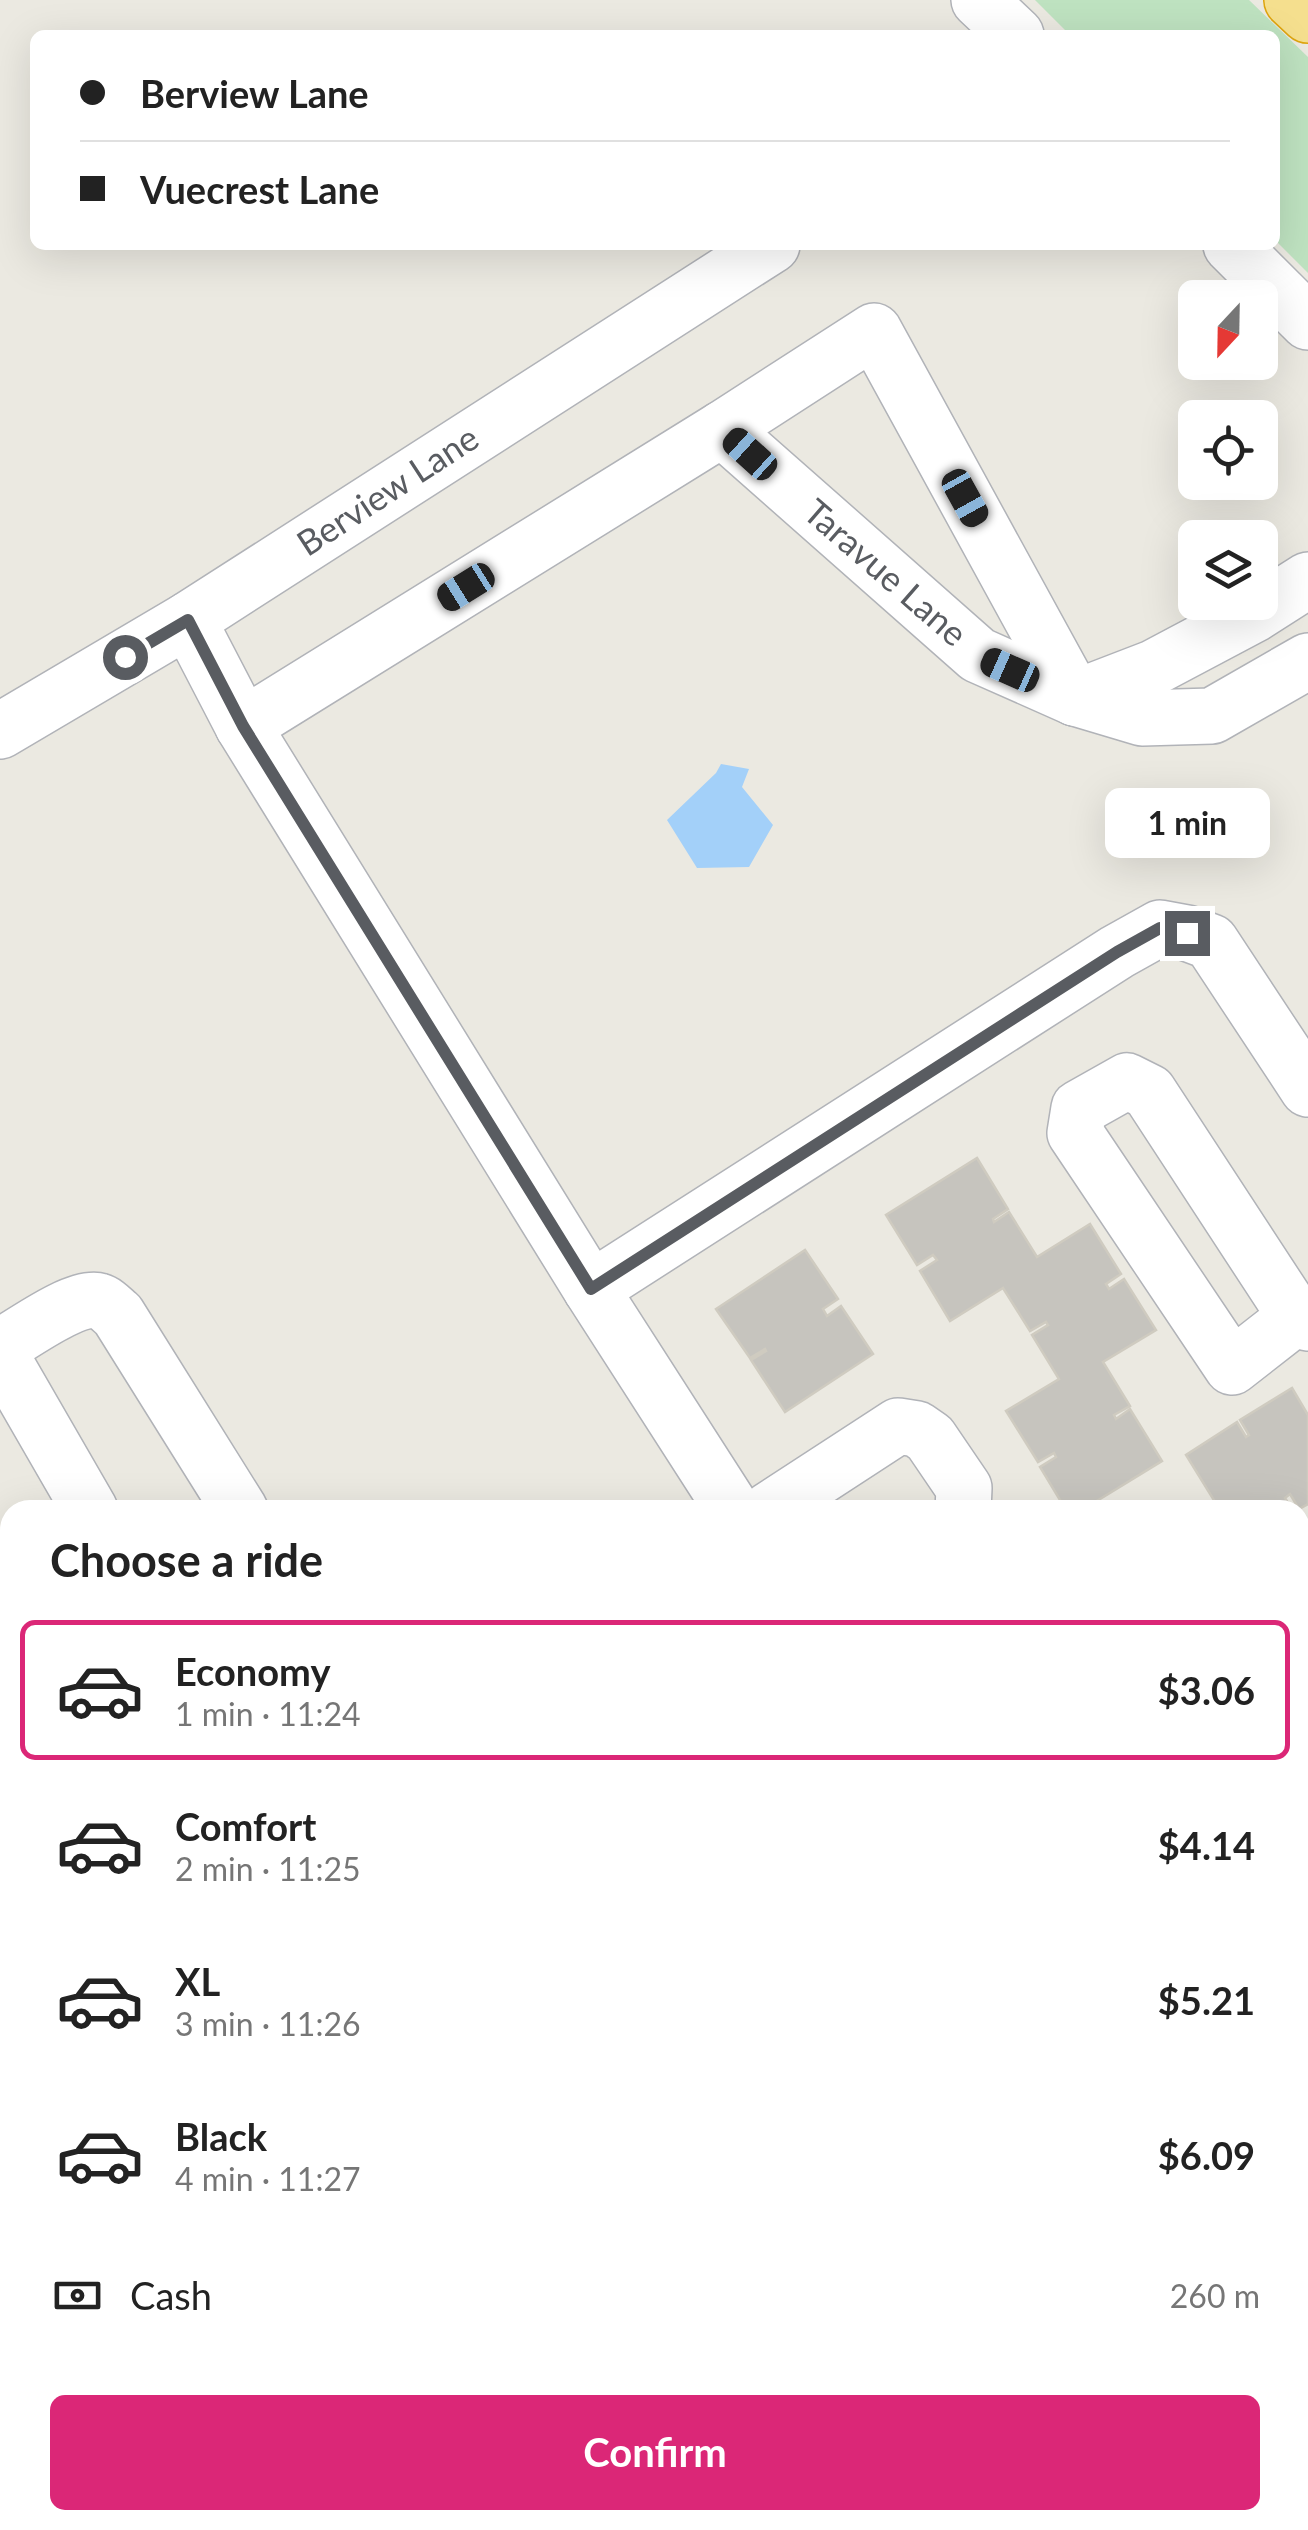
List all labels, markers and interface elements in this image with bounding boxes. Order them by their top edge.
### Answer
text: Berview Lane [140,70,369,116]
text: Vuecrest Lane [140,166,379,212]
north arrow [1178,280,1278,380]
map controls [1178,280,1278,620]
button: locate [1178,400,1278,500]
street label: Berview Lane [288,415,485,563]
car [718,423,782,485]
car [937,464,993,532]
street label: Taravue Lane [796,489,976,654]
button: layers [1178,520,1278,620]
car [433,558,499,616]
route start [103,635,148,680]
car [976,644,1044,696]
callout: 1 min [1104,788,1270,858]
text: 1 min [1148,803,1227,842]
route end [1165,911,1210,956]
text: Choose a ride [50,1533,323,1587]
icon: car [55,1645,145,1735]
text: Economy [175,1648,330,1694]
text: $3.06 [1158,1667,1255,1713]
text: 1 min · 11:24 [175,1694,361,1733]
icon: car [55,1800,145,1890]
text: Comfort [175,1803,316,1849]
text: $4.14 [1158,1822,1255,1868]
text: 2 min · 11:25 [175,1849,361,1888]
icon: car [55,1955,145,2045]
text: XL [175,1958,220,2004]
text: $5.21 [1158,1977,1255,2023]
text: 3 min · 11:26 [175,2004,361,2043]
icon: car [55,2110,145,2200]
text: Black [175,2113,267,2159]
text: $6.09 [1158,2132,1255,2178]
text: 4 min · 11:27 [175,2159,361,2198]
icon: cash [50,2268,105,2323]
text: Cash [130,2272,212,2318]
text: 260 m [1170,2276,1260,2315]
button: Confirm [50,2395,1260,2510]

